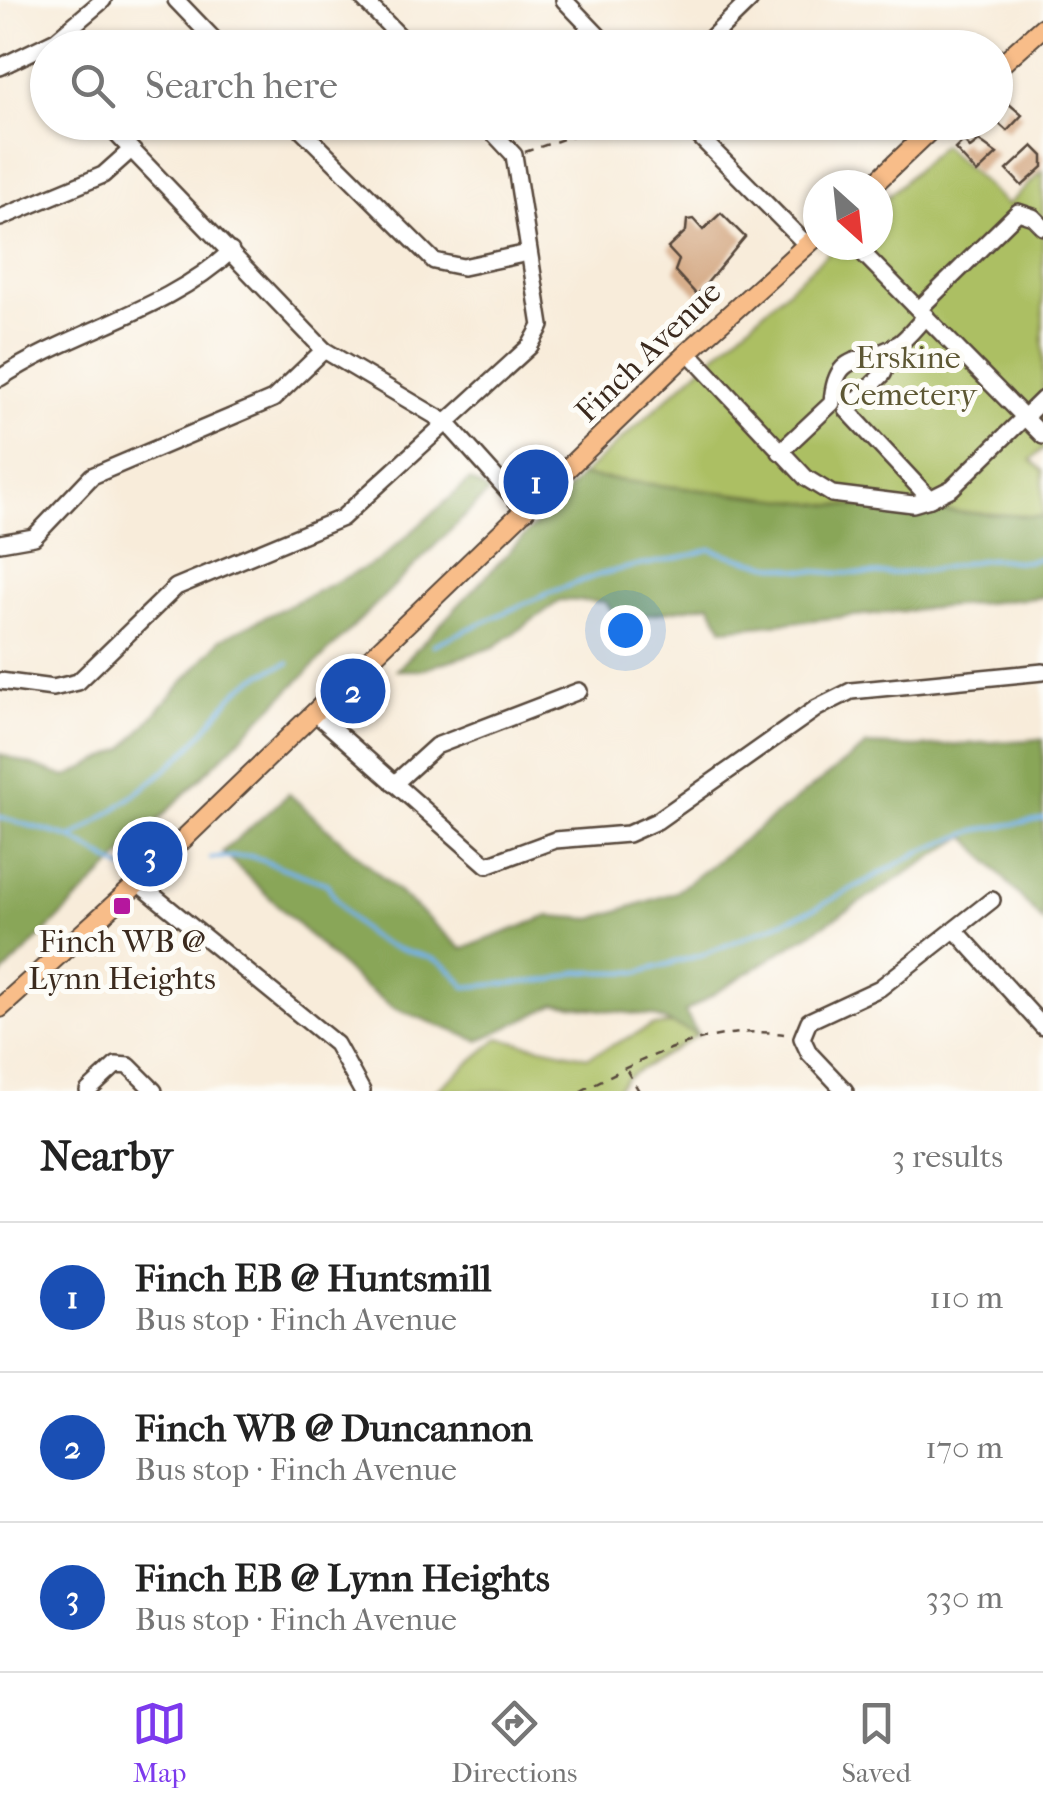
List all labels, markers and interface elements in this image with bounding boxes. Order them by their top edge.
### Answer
search box [30,30,1013,140]
icon: search [65,58,120,113]
text: Search here [145,63,338,108]
north arrow [803,170,893,260]
street label: Finch Avenue [568,273,729,430]
park label: Erskine Cemetery [839,339,978,413]
pin: 1 [504,444,568,520]
your location [600,605,651,656]
pin: 2 [320,654,386,728]
pin: 3 [118,816,182,892]
marker: Finch WB @ Lynn Heights [111,895,133,917]
place label: Finch WB @ Lynn Heights [28,923,216,997]
text: Nearby [40,1132,172,1181]
text: 3 results [892,1138,1003,1175]
text: Finch EB @ Huntsmill [135,1256,491,1301]
text: 1 [67,1279,78,1316]
text: 110 m [929,1279,1003,1316]
text: Bus stop · Finch Avenue [135,1301,457,1338]
text: Finch WB @ Duncannon [135,1406,533,1451]
text: 2 [64,1429,81,1466]
text: 170 m [925,1429,1003,1466]
text: Bus stop · Finch Avenue [135,1451,457,1488]
text: Finch EB @ Lynn Heights [135,1556,550,1601]
text: 3 [66,1579,79,1616]
text: 330 m [926,1579,1003,1616]
text: Bus stop · Finch Avenue [135,1601,457,1638]
tab: Map [132,1696,187,1789]
tab: Directions [451,1696,577,1789]
tab: Saved [841,1696,911,1789]

